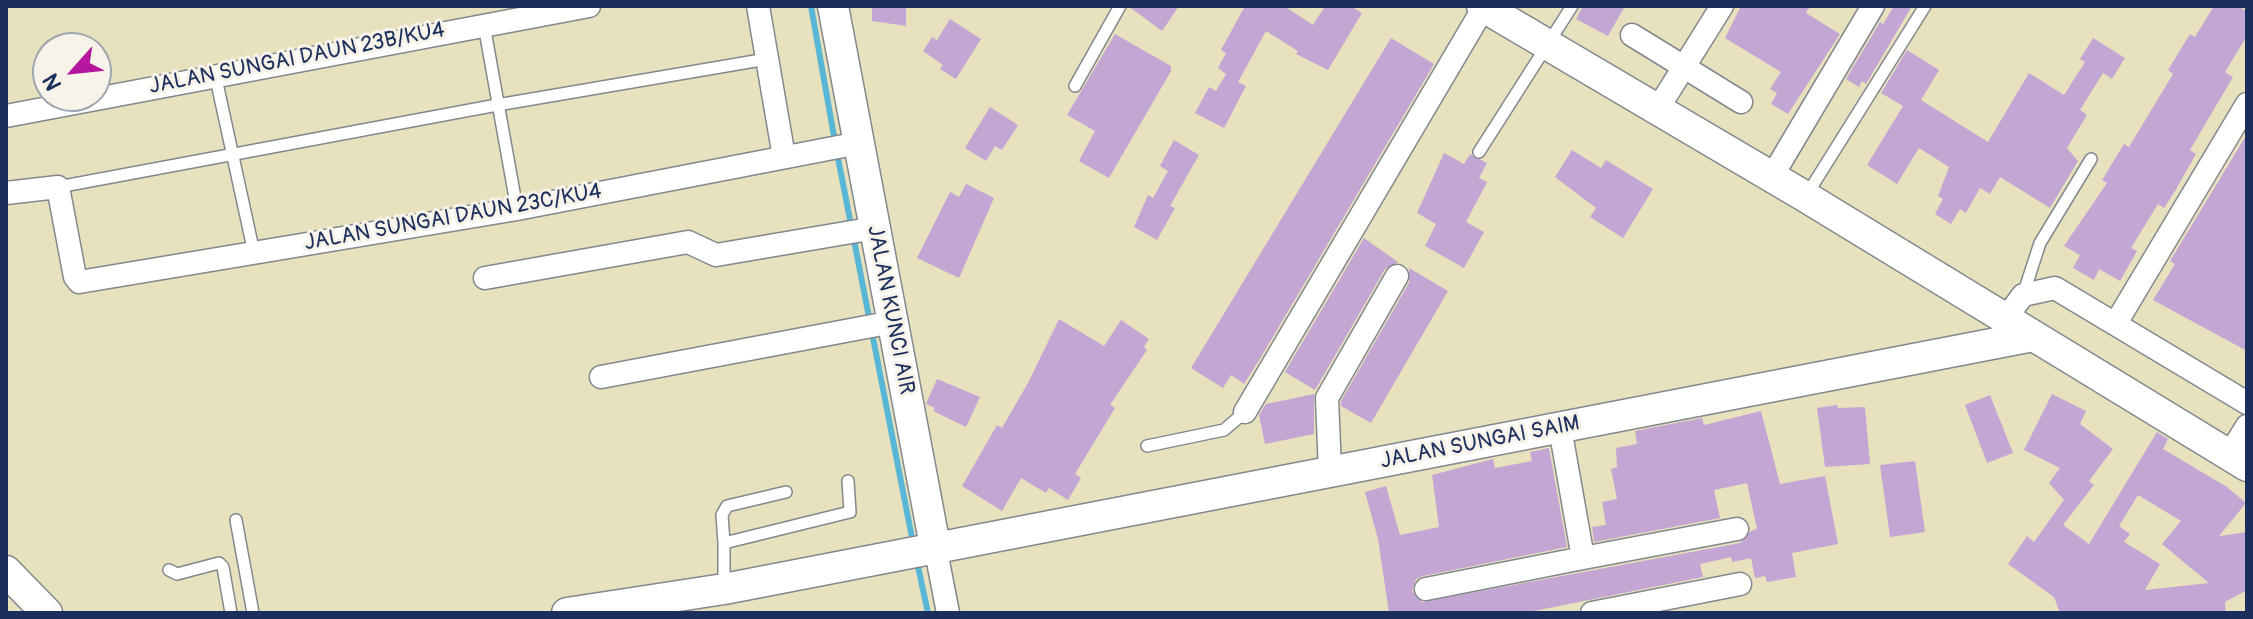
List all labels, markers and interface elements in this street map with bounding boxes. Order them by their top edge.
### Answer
street label: JALAN SUNGAI DAUN 23B/KU4 [147,17,447,101]
north arrow [32,32,112,112]
text: N [37,69,68,95]
street label: JALAN SUNGAI DAUN 23C/KU4 [302,179,604,257]
street label: JALAN KUNCI AIR [861,223,919,397]
street label: JALAN SUNGAI SAIM [1378,411,1582,475]

